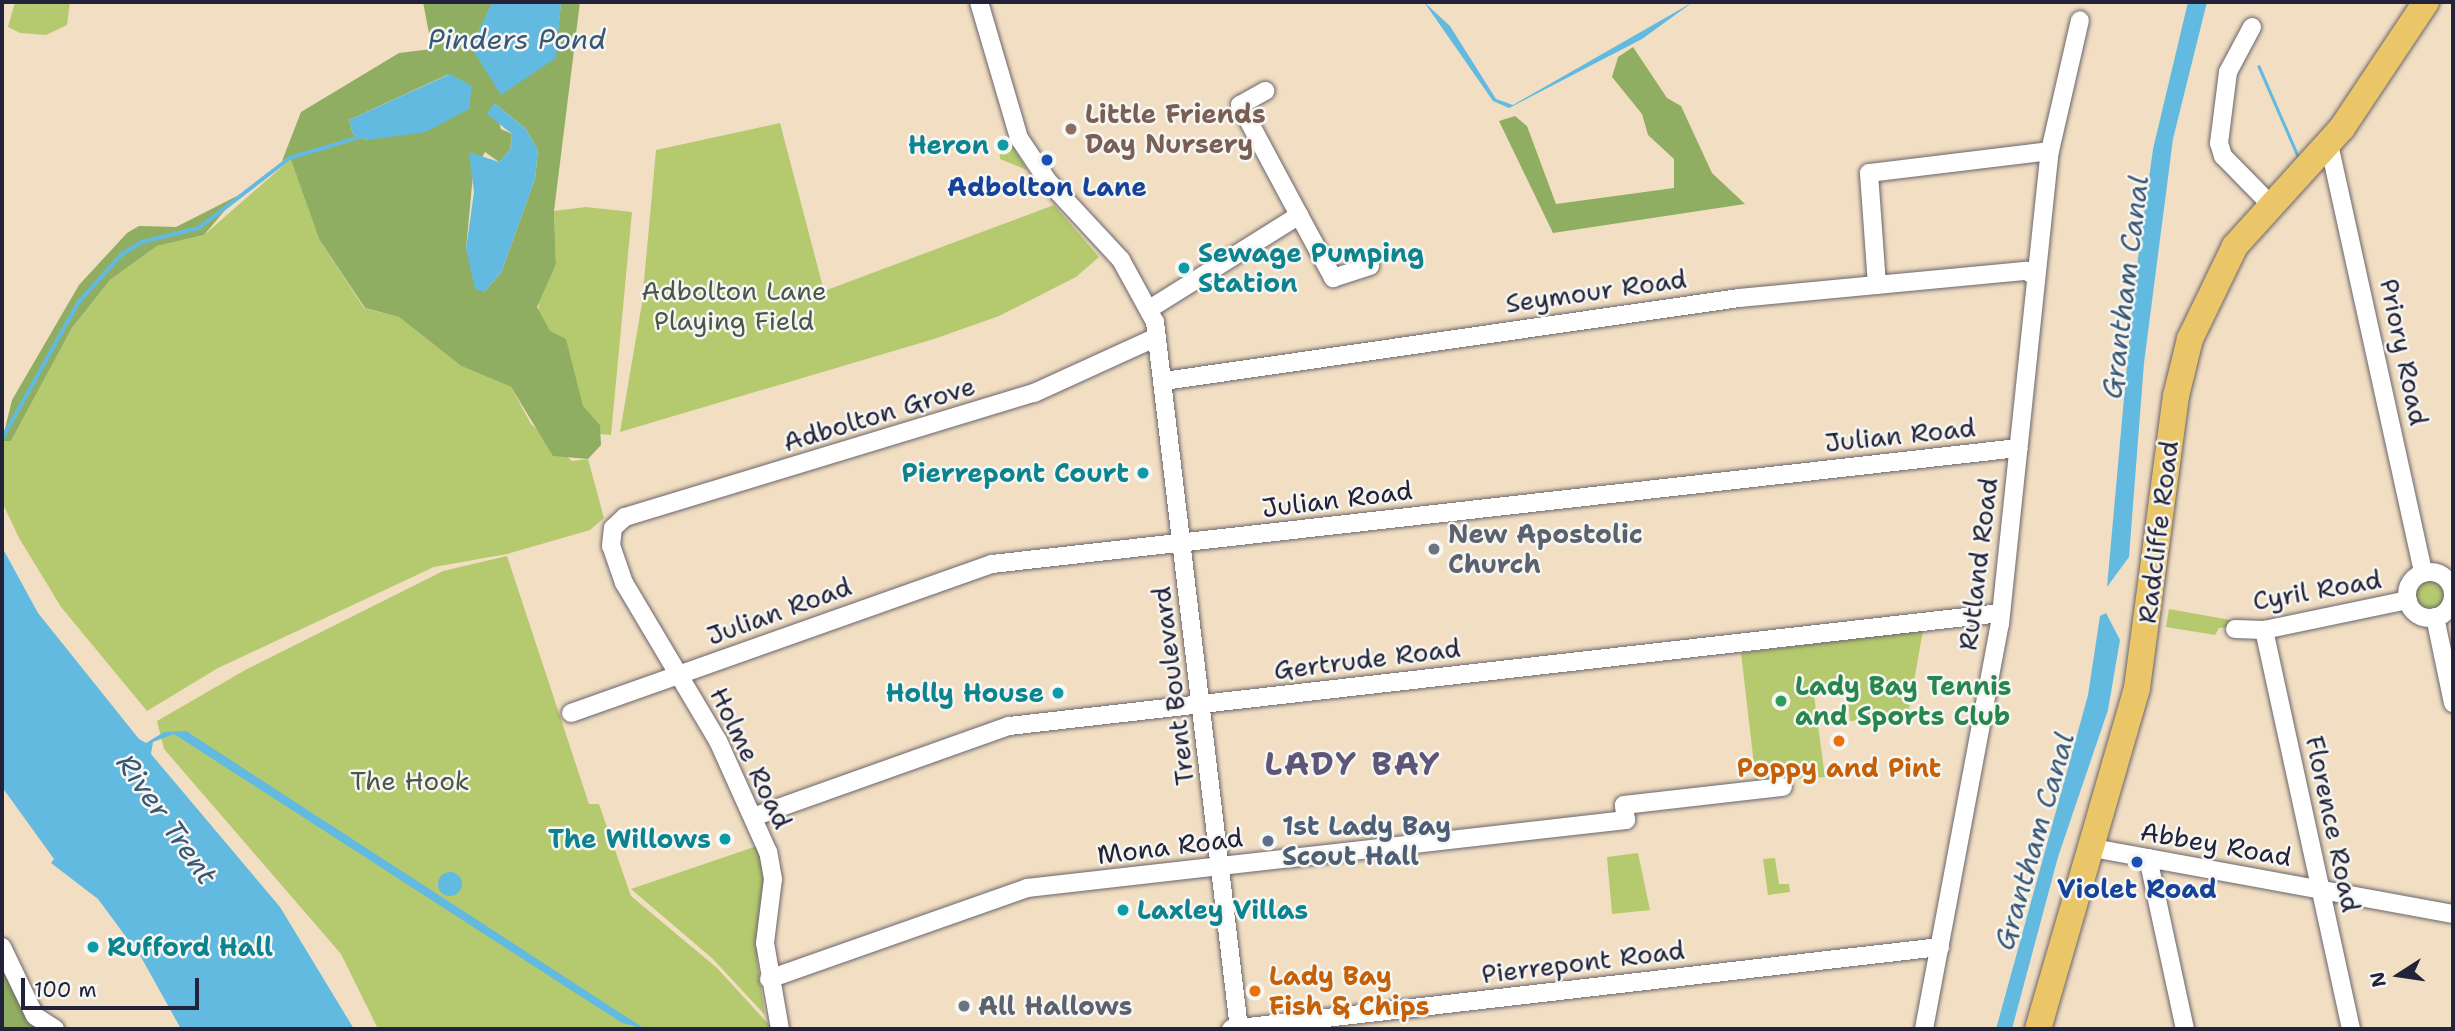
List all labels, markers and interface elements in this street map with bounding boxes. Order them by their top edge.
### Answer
water label: Pinders Pond [428,22,606,56]
place label: Little Friends Day Nursery [1085,98,1266,160]
marker: Little Friends Day Nursery [1063,121,1079,137]
place label: Heron [908,129,989,161]
marker: Heron [995,137,1011,153]
marker: Adbolton Lane [1039,152,1055,168]
place label: Adbolton Lane [947,171,1147,203]
water label: Grantham Canal [2095,173,2155,401]
place label: Sewage Pumping Station [1198,237,1424,298]
marker: Sewage Pumping Station [1176,260,1192,276]
street label: Seymour Road [1503,263,1689,319]
park label: Adbolton Lane Playing Field [641,275,827,336]
street label: Priory Road [2373,276,2435,428]
street label: Adbolton Grove [779,370,979,458]
street label: Julian Road [1823,412,1977,458]
street label: Radcliffe Road [2131,439,2185,625]
place label: Pierrepont Court [902,457,1129,489]
marker: Pierrepont Court [1135,465,1151,481]
street label: Julian Road [1260,474,1414,524]
street label: Rutland Road [1952,476,2004,652]
place label: New Apostolic Church [1448,518,1643,580]
marker: New Apostolic Church [1426,541,1442,557]
street label: Cyril Road [2250,563,2384,617]
street label: Julian Road [703,570,855,652]
street label: Trent Boulevard [1145,585,1201,787]
street label: Gertrude Road [1272,632,1462,686]
place label: Lady Bay Tennis and Sports Club [1795,670,2012,732]
place label: Holly House [886,677,1044,709]
street label: Holme Road [703,682,799,834]
marker: Holly House [1050,685,1066,701]
marker: Lady Bay Tennis and Sports Club [1773,693,1789,709]
water label: Grantham Canal [1987,728,2081,954]
marker: Poppy and Pint [1831,733,1847,749]
street label: Florence Road [2299,733,2367,915]
district label: LADY BAY [1265,744,1441,784]
water label: River Trent [110,747,224,891]
place label: Poppy and Pint [1737,752,1941,784]
park label: The Hook [350,765,470,797]
place label: 1st Lady Bay Scout Hall [1282,810,1451,872]
street label: Abbey Road [2138,815,2294,873]
street label: Mona Road [1095,822,1245,870]
place label: The Willows [548,823,711,855]
marker: The Willows [717,831,733,847]
marker: 1st Lady Bay Scout Hall [1260,833,1276,849]
marker: Violet Road [2129,854,2145,870]
place label: Violet Road [2057,873,2217,905]
place label: Laxley Villas [1137,894,1308,926]
marker: Laxley Villas [1115,902,1131,918]
place label: Rufford Hall [107,931,273,963]
street label: Pierrepont Road [1480,934,1686,990]
marker: Rufford Hall [85,939,101,955]
north arrow [2364,940,2434,1010]
place label: Lady Bay Fish & Chips [1269,960,1429,1021]
scale bar [24,964,203,1008]
text: N [2364,970,2392,989]
text: 100 m [34,976,97,1004]
marker: Lady Bay Fish & Chips [1247,983,1263,999]
place label: All Hallows [978,990,1133,1022]
marker: All Hallows [956,998,972,1014]

